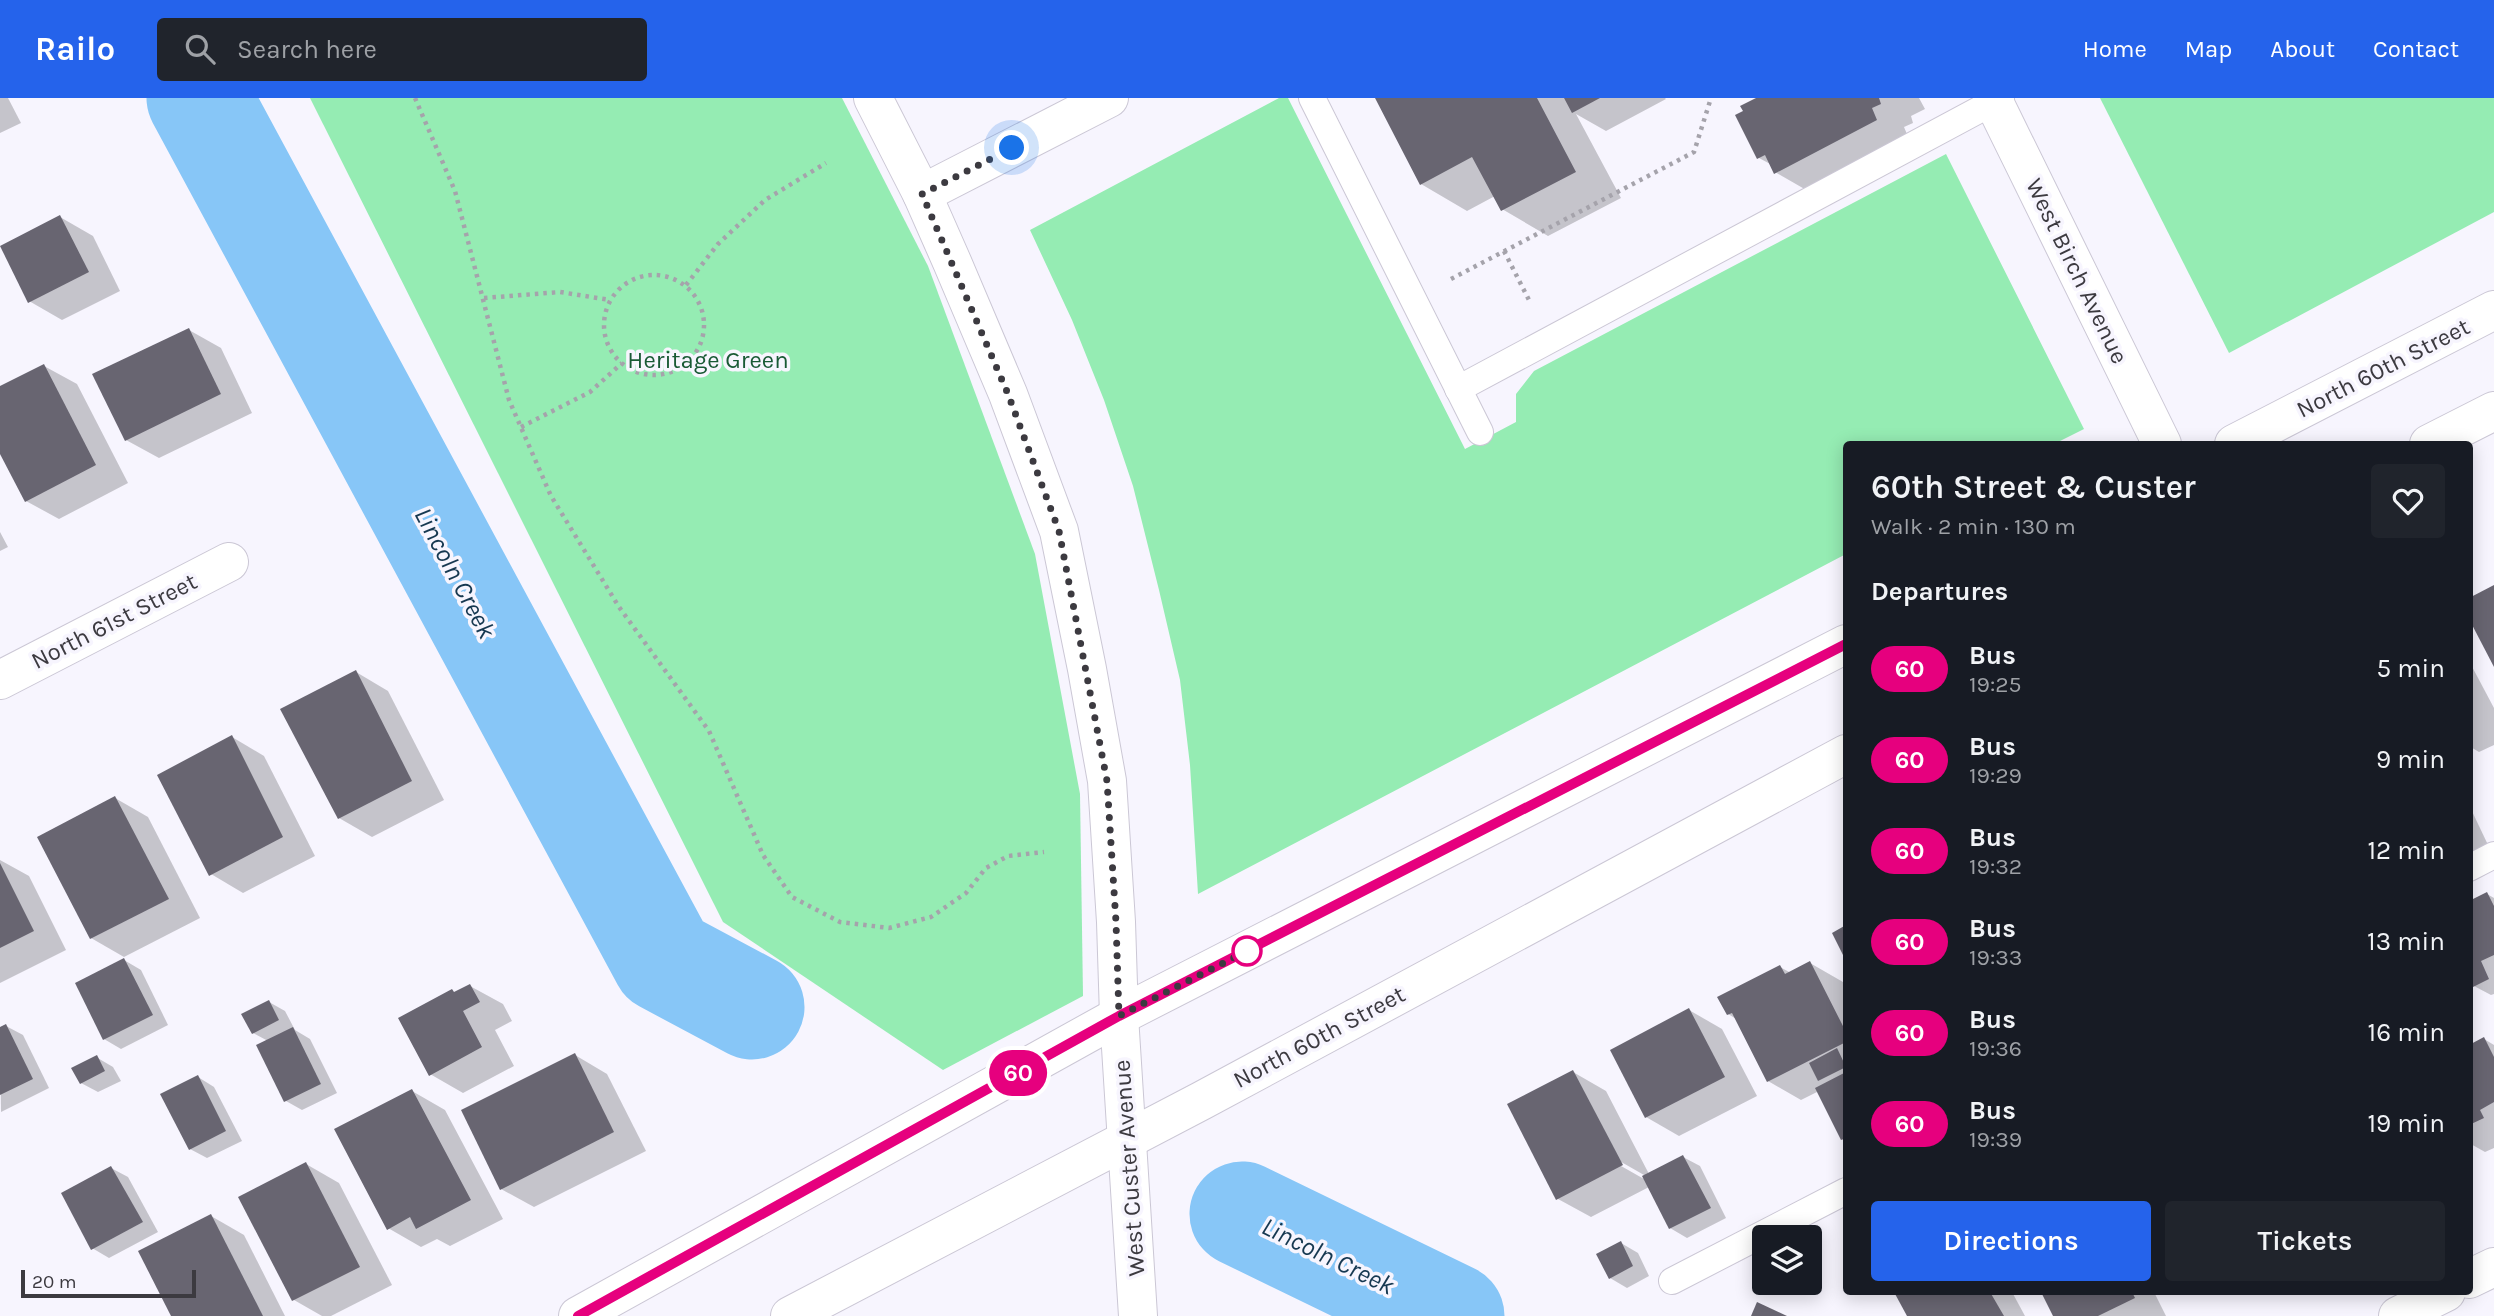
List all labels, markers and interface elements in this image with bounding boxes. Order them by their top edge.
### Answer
search box [157,18,647,81]
text: Railo [35,30,115,68]
icon: search [181,30,219,68]
text: Search here [237,34,377,65]
text: Home [2083,35,2147,63]
text: Map [2185,35,2232,63]
text: About [2270,35,2335,63]
text: Contact [2373,35,2459,63]
your location [994,130,1029,165]
street label: West Birch Avenue [2020,174,2134,368]
street label: North 60th Street [2292,312,2474,424]
park label: Heritage Green [627,346,789,374]
button: heart [2371,464,2445,538]
text: 60th Street & Custer [1871,468,2196,506]
water label: Lincoln Creek [408,502,503,644]
text: Walk · 2 min · 130 m [1871,513,2076,540]
street label: North 61st Street [26,567,202,675]
text: Departures [1871,576,2008,607]
text: Bus [1969,640,2016,671]
text: 5 min [2376,653,2445,684]
text: 60 [1895,655,1924,683]
text: 19:25 [1969,671,2022,698]
text: Bus [1969,731,2016,762]
text: 9 min [2376,744,2445,775]
text: 60 [1895,746,1924,774]
text: 19:29 [1969,762,2022,789]
text: Bus [1969,822,2016,853]
text: 12 min [2367,835,2445,866]
text: 60 [1895,837,1924,865]
text: 19:32 [1969,853,2022,880]
text: Bus [1969,913,2016,944]
text: 13 min [2367,926,2445,957]
text: 60 [1895,928,1924,956]
unlabelled marker [1232,936,1262,966]
text: 19:33 [1969,944,2022,971]
street label: North 60th Street [1228,980,1410,1094]
text: Bus [1969,1004,2016,1035]
text: 16 min [2368,1017,2445,1048]
text: 60 [1895,1019,1924,1047]
text: 19:36 [1969,1035,2022,1062]
line badge: 60 [986,1050,1050,1096]
text: 60 [1003,1059,1033,1087]
street label: West Custer Avenue [1107,1059,1151,1277]
text: Bus [1969,1095,2016,1126]
text: 19 min [2367,1108,2445,1139]
text: 60 [1895,1110,1924,1138]
text: 19:39 [1969,1126,2022,1153]
button: Directions [1871,1201,2151,1281]
button: Tickets [2165,1201,2445,1281]
water label: Lincoln Creek [1257,1211,1400,1302]
map controls [1752,1225,1822,1295]
button: layers [1752,1225,1822,1295]
scale bar [21,1267,196,1299]
text: 20 m [32,1271,77,1293]

